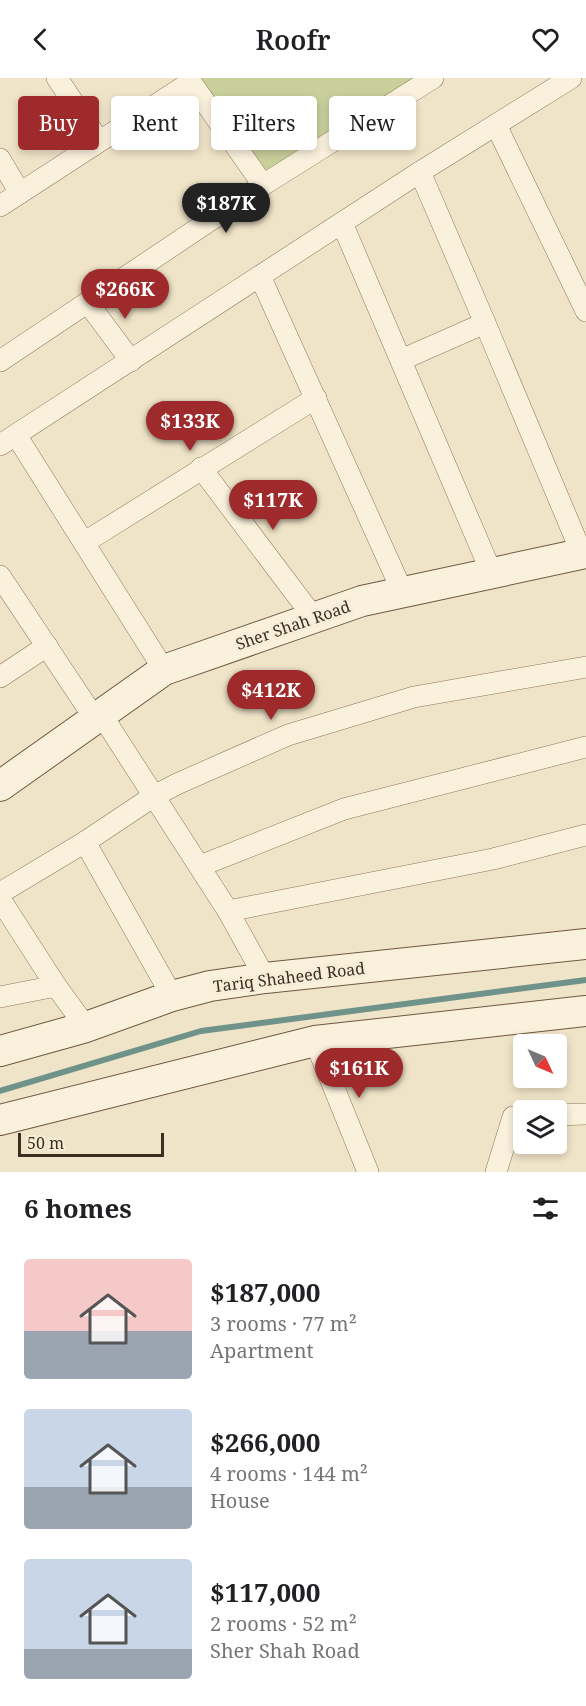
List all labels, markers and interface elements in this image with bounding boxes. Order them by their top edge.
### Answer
text: Roofr [255,21,331,58]
icon: back [24,23,57,56]
icon: heart [529,23,562,56]
chip: Buy [18,96,99,150]
chip: Rent [111,96,199,150]
chip: Filters [211,96,317,150]
chip: New [329,96,416,150]
pin: $187K [184,183,268,234]
text: $187K [196,189,256,216]
pin: $266K [83,269,167,320]
text: $266K [95,275,155,302]
pin: $133K [148,401,232,452]
text: $133K [160,407,220,434]
pin: $117K [231,480,315,531]
text: $117K [243,486,303,513]
street label: Sher Shah Road [233,595,353,655]
pin: $412K [229,670,313,721]
text: $412K [241,676,301,703]
street label: Tariq Shaheed Road [212,957,366,997]
north arrow [513,1034,567,1088]
map controls [513,1034,567,1154]
pin: $161K [317,1048,401,1099]
text: $161K [329,1054,389,1081]
button: layers [513,1100,567,1154]
scale bar [18,1130,164,1158]
text: 50 m [27,1132,64,1154]
text: 6 homes [24,1190,132,1226]
icon: filters [529,1192,562,1225]
text: $187,000 [210,1274,320,1310]
icon: home [72,1283,144,1355]
text: 3 rooms · 77 m² [210,1310,357,1337]
text: Apartment [210,1337,314,1364]
text: $266,000 [210,1424,320,1460]
icon: home [72,1433,144,1505]
text: 4 rooms · 144 m² [210,1460,368,1487]
text: House [210,1487,270,1514]
text: $117,000 [210,1574,320,1610]
icon: home [72,1583,144,1655]
text: 2 rooms · 52 m² [210,1610,357,1637]
text: Sher Shah Road [210,1637,360,1664]

